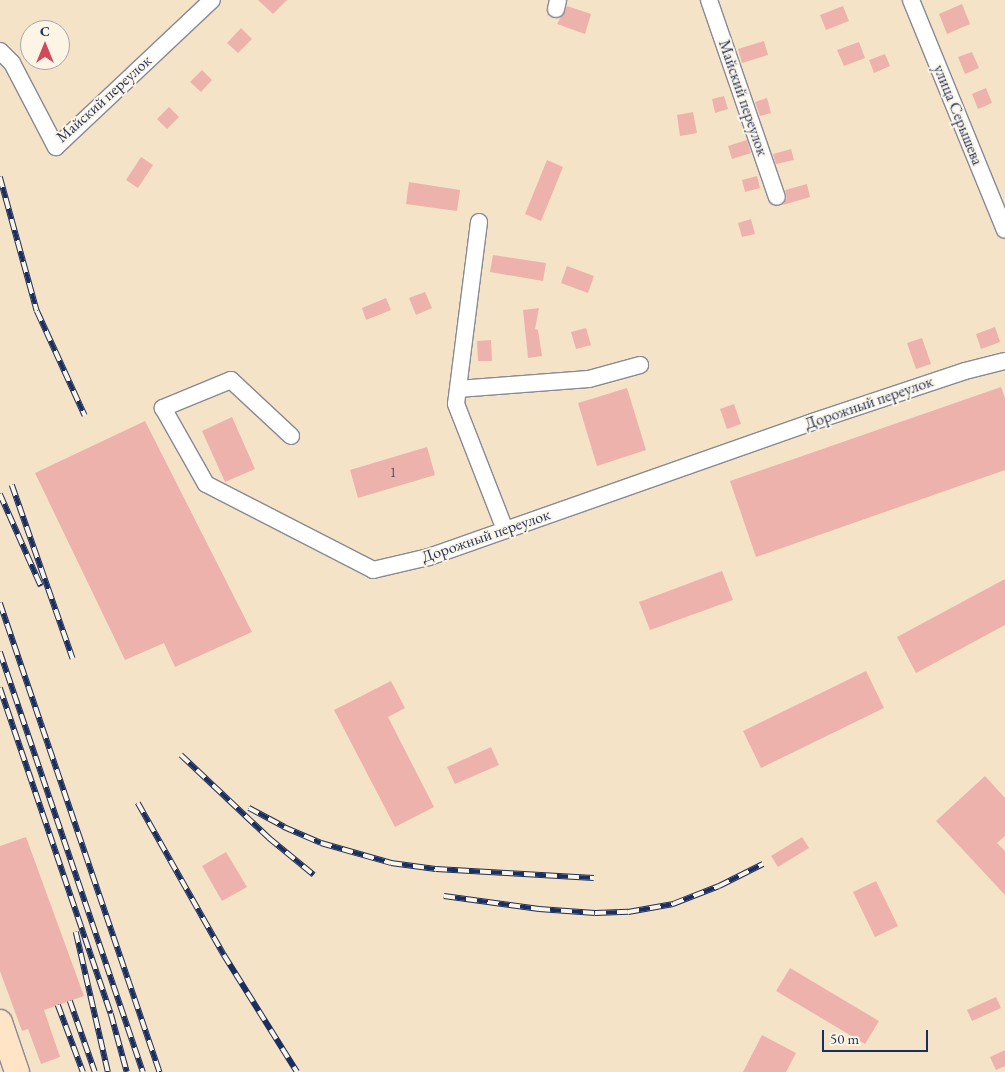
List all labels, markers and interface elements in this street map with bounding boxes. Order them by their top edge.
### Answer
north arrow [20,20,70,70]
text: С [40,22,50,40]
street label: Майский переулок [714,37,772,159]
street label: Майский переулок [52,51,156,147]
street label: улица Серышева [929,62,987,168]
street label: Дорожный переулок [802,372,936,434]
house number: 1 [390,464,396,480]
street label: Дорожный переулок [419,505,553,567]
scale bar [825,1020,931,1052]
text: 50 m [830,1029,859,1048]

